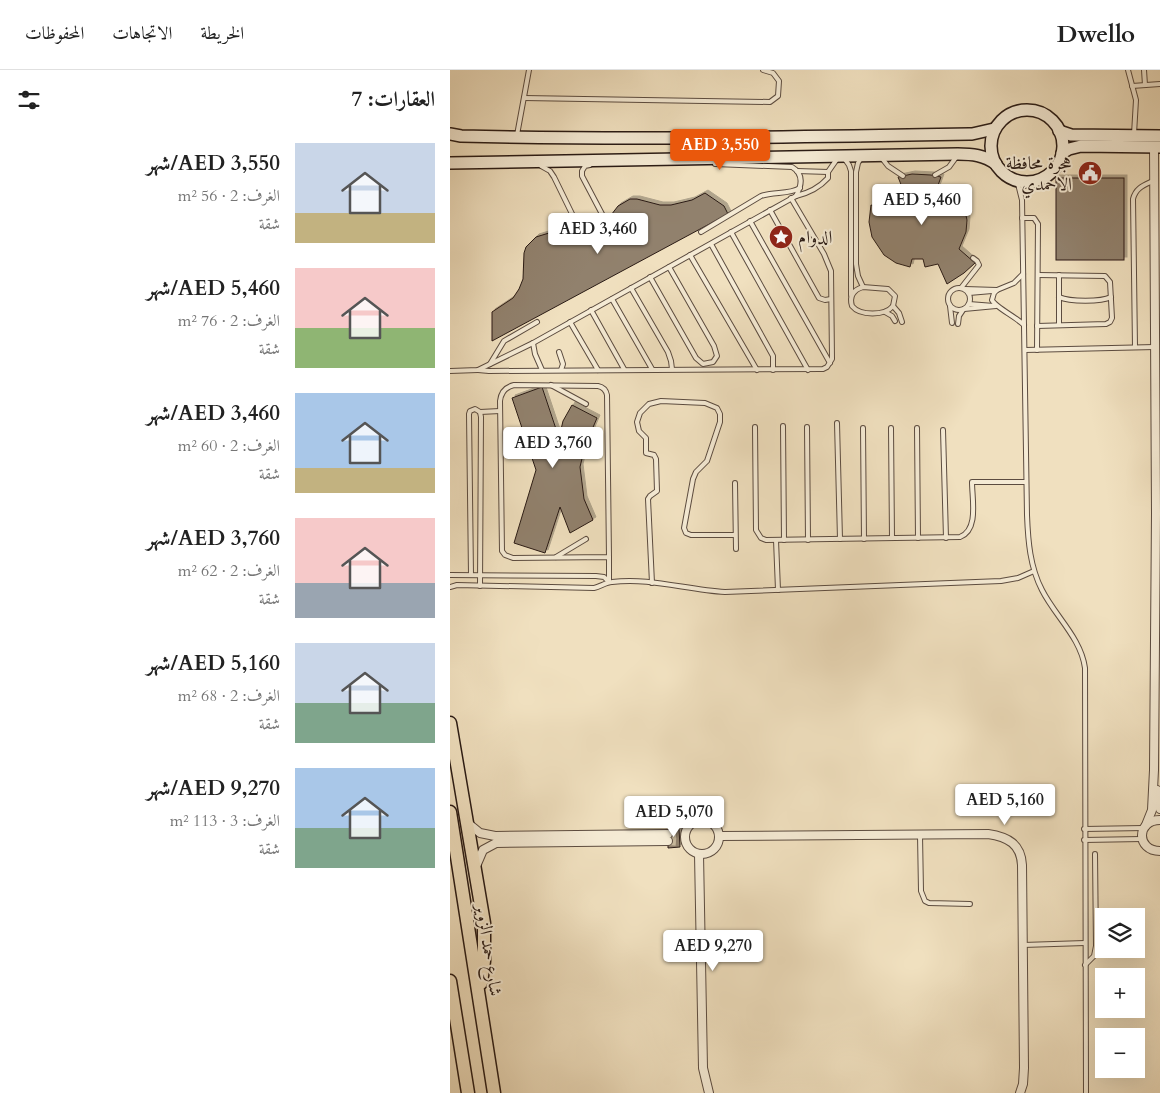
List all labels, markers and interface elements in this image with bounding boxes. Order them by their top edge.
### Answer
text: Dwello [1057,18,1135,51]
text: المحفوظات [25,21,84,46]
text: الاتجاهات [112,21,172,46]
text: الخريطة [200,21,244,46]
text: العقارات: 7 [351,85,435,114]
icon: filters [15,86,43,114]
pin: AED 3,550 [663,128,777,171]
text: AED 3,550 [681,134,759,156]
text: AED 3,550/شهر [146,149,280,178]
place label: هجرة محافظة الاحمدي [1006,151,1072,199]
public building icon: هجرة محافظة الاحمدي [1077,160,1103,186]
icon: home [335,163,395,223]
pin: AED 5,460 [865,184,979,226]
text: الغرف: 2 · 56 m² [178,185,280,207]
text: AED 5,460 [883,189,961,211]
pin: AED 3,460 [541,212,655,255]
text: شقة [259,213,280,235]
text: AED 3,460 [559,218,637,240]
place icon: الدوام [768,224,794,250]
place label: الدوام [798,225,833,253]
text: AED 5,460/شهر [146,274,280,303]
icon: home [335,288,395,348]
text: الغرف: 2 · 76 m² [178,310,280,332]
text: شقة [259,338,280,360]
text: AED 3,460/شهر [146,399,280,428]
icon: home [335,413,395,473]
pin: AED 3,760 [496,426,610,469]
text: AED 3,760 [514,432,592,454]
text: الغرف: 2 · 60 m² [178,435,280,457]
text: شقة [259,463,280,485]
text: AED 3,760/شهر [146,524,280,553]
icon: home [335,538,395,598]
text: الغرف: 2 · 62 m² [178,560,280,582]
text: شقة [259,588,280,610]
text: AED 5,160/شهر [146,649,280,678]
icon: home [335,663,395,723]
text: الغرف: 2 · 68 m² [178,685,280,707]
text: شقة [259,713,280,735]
text: AED 9,270/شهر [146,774,280,803]
pin: AED 5,160 [948,784,1062,826]
icon: home [335,788,395,848]
text: AED 5,160 [966,789,1044,811]
pin: AED 5,070 [617,796,731,838]
text: AED 5,070 [635,801,713,823]
text: الغرف: 3 · 113 m² [170,810,280,832]
text: شقة [259,838,280,860]
street label: شارع حمد الزوير [467,900,508,998]
map controls [1095,908,1145,1078]
button: layers [1095,908,1145,958]
pin: AED 9,270 [656,930,770,972]
text: AED 9,270 [674,935,752,957]
button: + [1095,968,1145,1018]
button: − [1095,1028,1145,1078]

